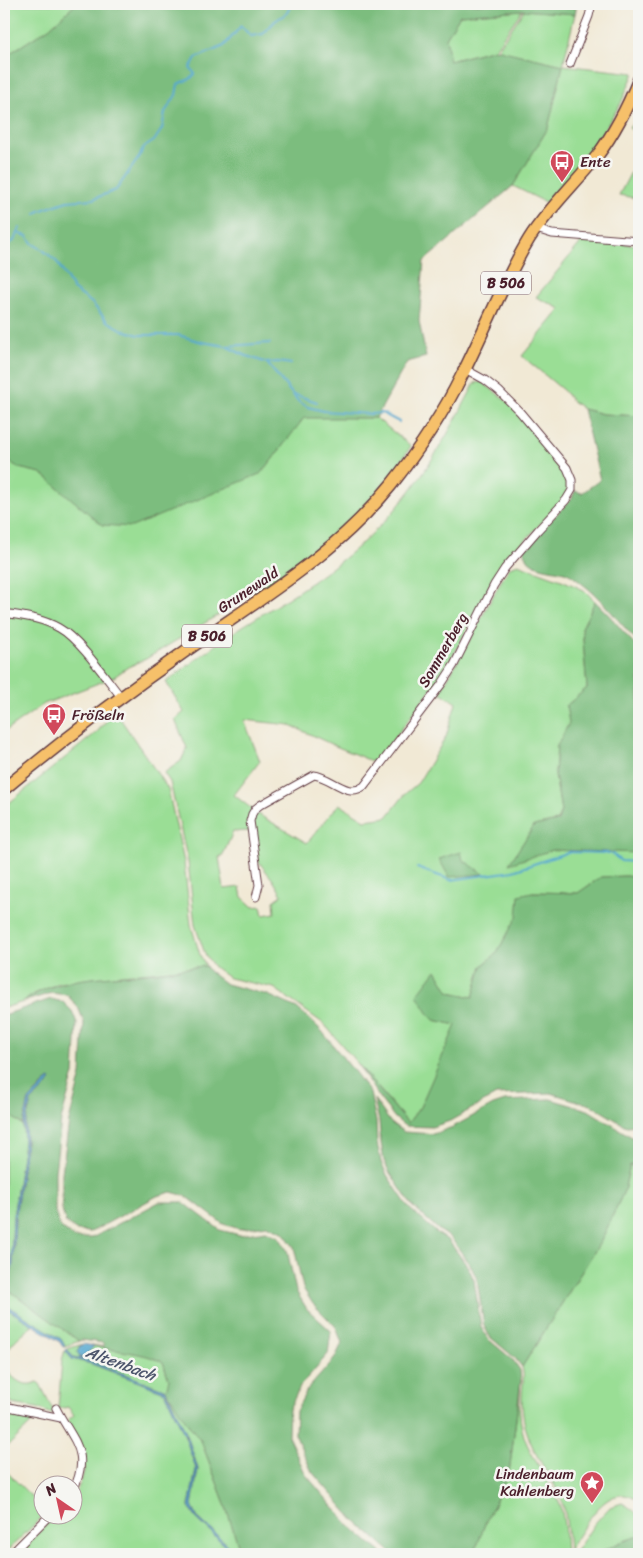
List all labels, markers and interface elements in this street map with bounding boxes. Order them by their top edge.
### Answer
bus stop icon: Ente [549,149,575,183]
place label: Ente [580,149,611,175]
road number: B 506 [481,272,531,294]
street label: Grunewald [212,559,285,620]
street label: Sommerberg [411,607,475,693]
road number: B 506 [182,624,232,648]
bus stop icon: Frößeln [41,702,67,736]
place label: Frößeln [72,702,124,728]
water label: Altenbach [81,1337,161,1390]
place label: Lindenbaum Kahlenberg [496,1461,574,1504]
place icon: Lindenbaum Kahlenberg [579,1470,605,1504]
north arrow [32,1476,82,1526]
text: N [39,1476,62,1503]

